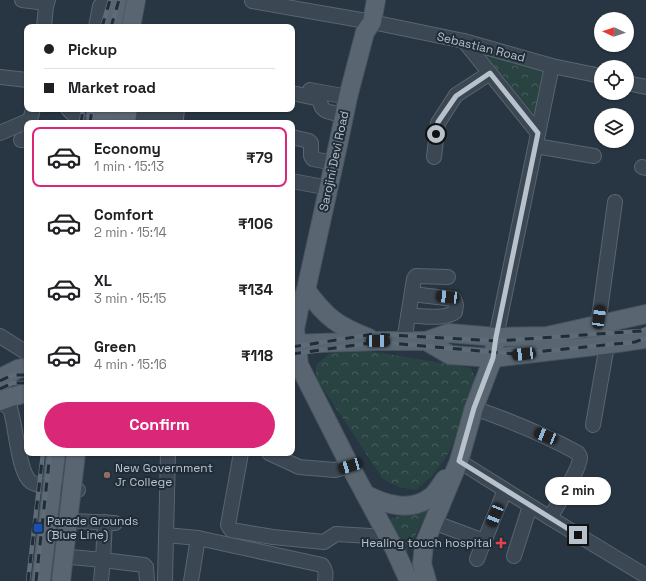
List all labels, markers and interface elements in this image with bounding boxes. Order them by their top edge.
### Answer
north arrow [594,12,634,52]
map controls [594,12,634,148]
street label: Sebastian Road [435,28,527,66]
text: Pickup [68,40,117,59]
button: locate [594,60,634,100]
text: Market road [68,78,156,97]
button: layers [594,108,634,148]
street label: Sarojini Devi Road [316,109,352,213]
route start [427,125,445,143]
icon: car [46,139,82,175]
text: Economy [94,139,161,158]
text: ₹79 [246,148,273,167]
text: 1 min · 15:13 [94,158,164,175]
icon: car [46,205,82,241]
text: Comfort [94,205,154,224]
text: ₹106 [238,214,273,233]
text: 2 min · 15:14 [94,224,167,241]
icon: car [46,271,82,307]
text: XL [94,271,112,290]
text: ₹134 [238,280,273,299]
text: 3 min · 15:15 [94,290,166,307]
car [435,290,461,304]
car [591,304,607,330]
car [366,335,390,347]
icon: car [46,337,82,373]
text: Green [94,337,136,356]
text: ₹118 [241,346,273,365]
car [511,347,537,361]
text: 4 min · 15:16 [94,356,167,373]
button: Confirm [44,402,275,448]
car [533,426,559,446]
car [337,457,363,475]
place label: New Government Jr College [115,460,213,490]
marker: New Government Jr College [102,470,112,480]
callout: 2 min [545,477,611,505]
text: 2 min [561,482,595,499]
car [485,502,505,528]
place label: Parade Grounds (Blue Line) [47,513,138,543]
marker: Parade Grounds (Blue Line) [32,522,44,534]
route end [569,526,587,544]
place label: Healing touch hospital [361,535,492,551]
marker: Healing touch hospital [495,537,507,549]

